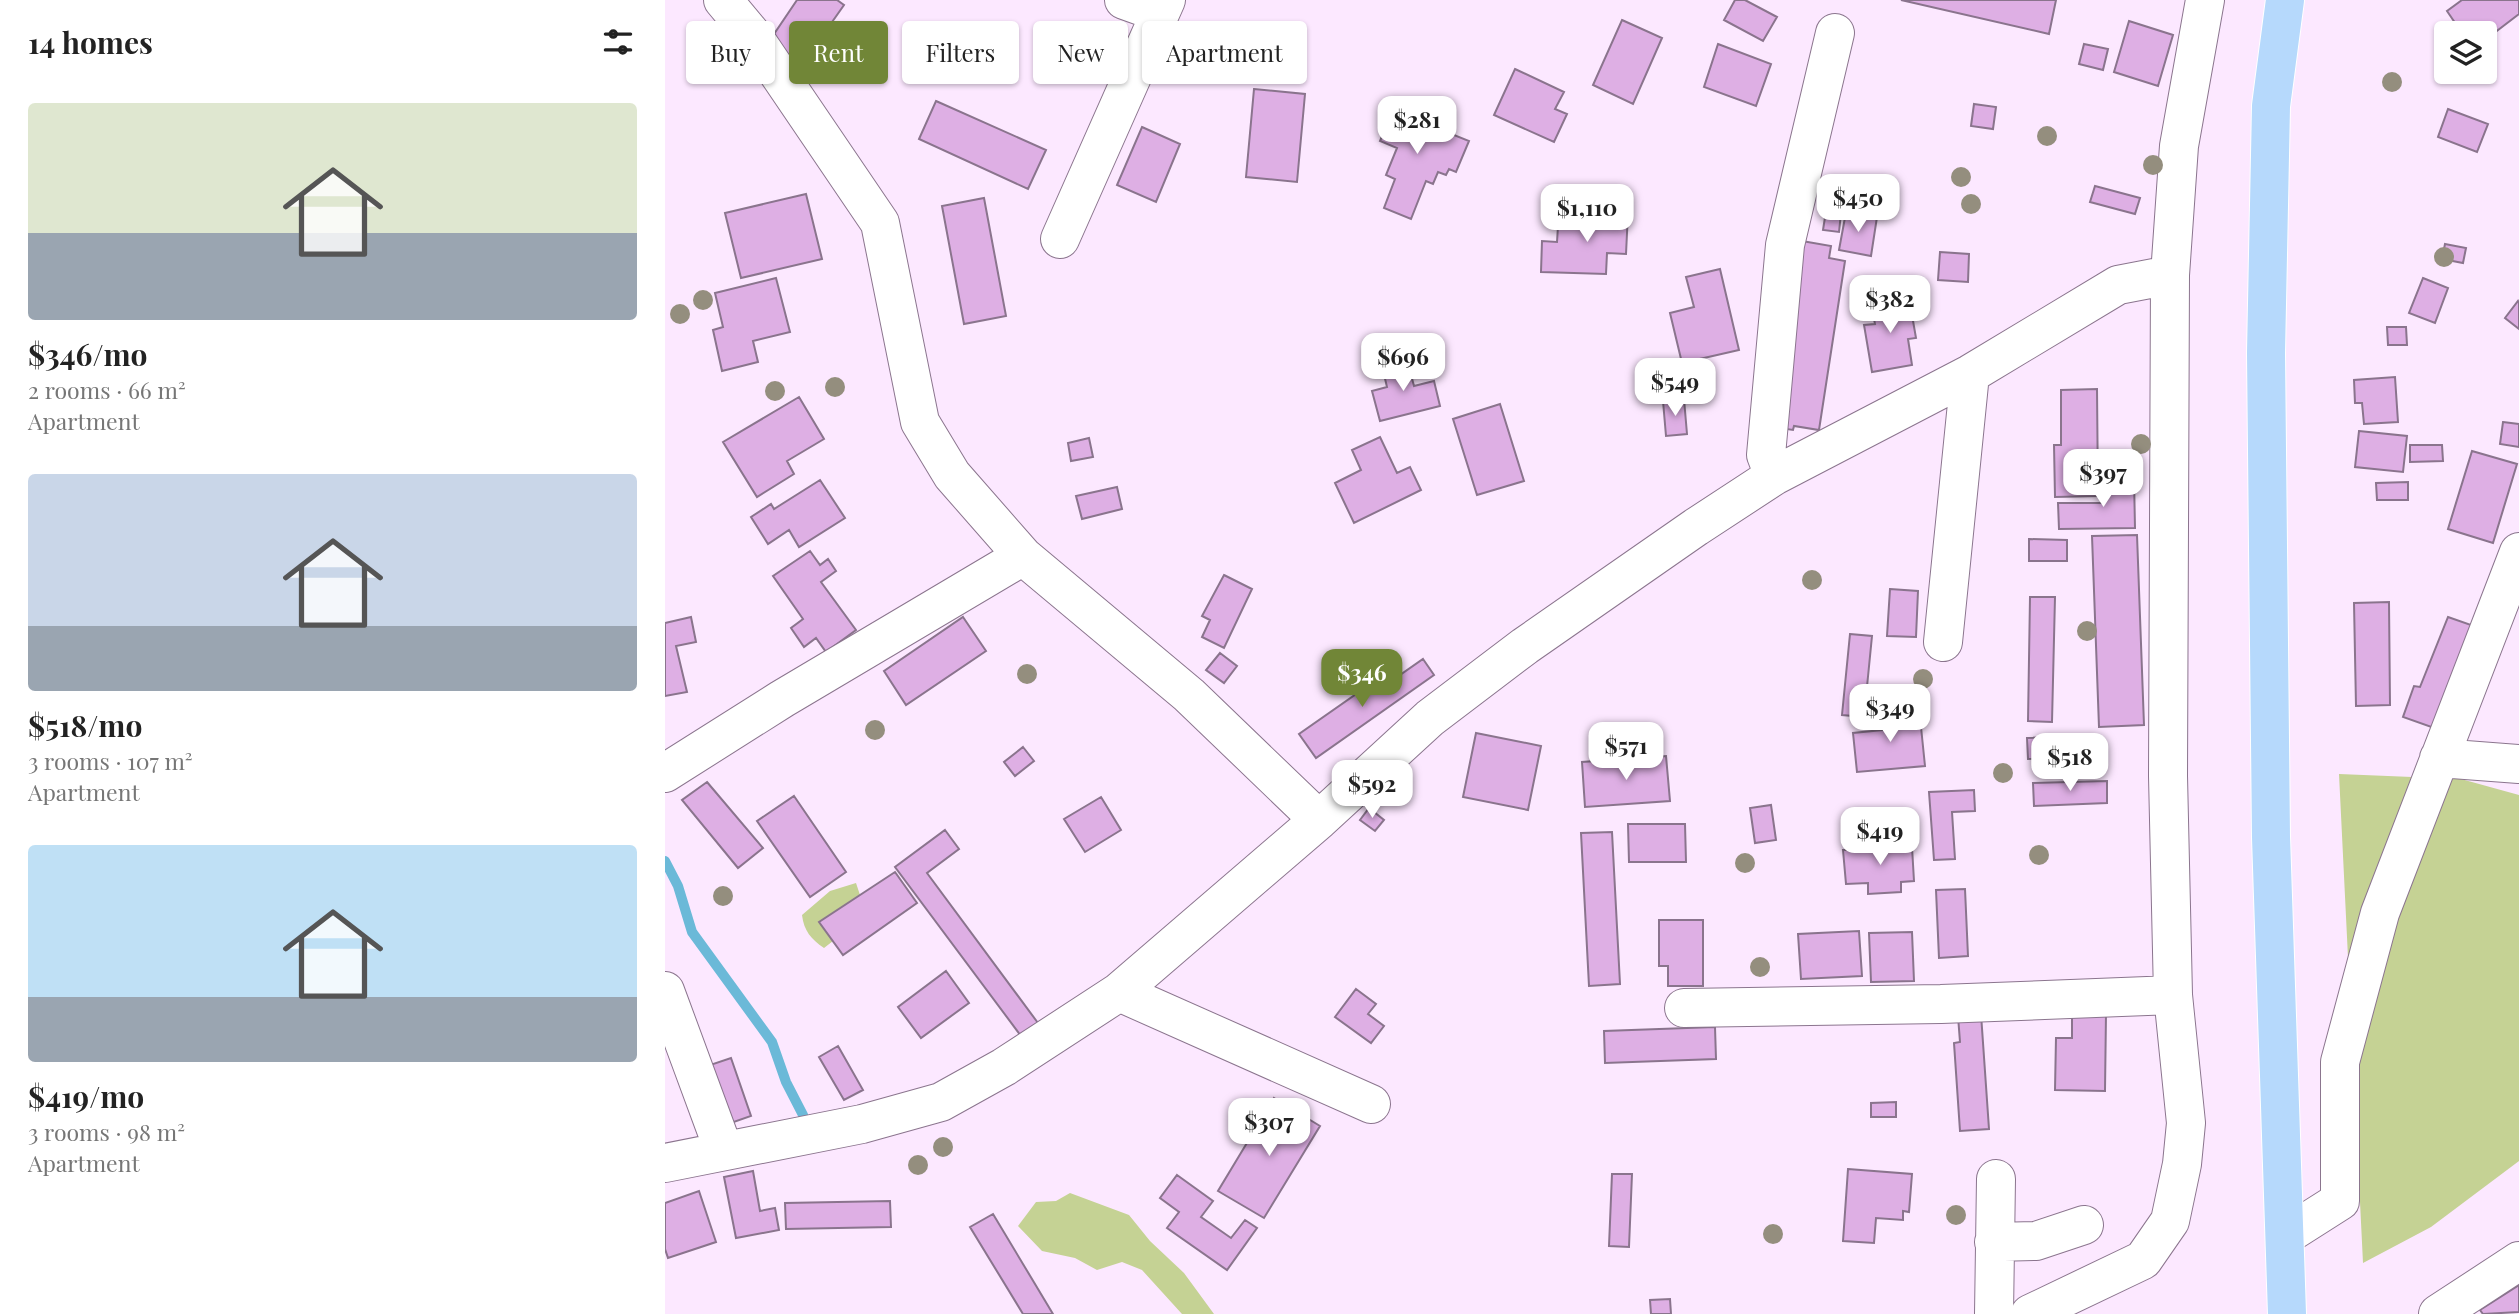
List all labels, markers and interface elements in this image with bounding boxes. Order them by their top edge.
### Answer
chip: Buy [686,21,775,84]
chip: Rent [789,21,888,84]
chip: Filters [902,21,1019,84]
chip: New [1033,21,1128,84]
chip: Apartment [1142,21,1307,84]
map controls [2434,21,2497,84]
button: layers [2434,21,2497,84]
text: 14 homes [28,22,153,62]
icon: filters [599,23,637,61]
pin: $281 [1376,96,1458,156]
text: $281 [1394,103,1440,134]
icon: home [270,149,396,275]
pin: $450 [1817,174,1899,234]
text: $450 [1833,181,1883,212]
pin: $1,110 [1530,184,1644,244]
text: $1,110 [1557,191,1617,222]
pin: $382 [1849,276,1931,335]
text: $382 [1865,282,1915,313]
text: $346/mo [28,334,148,374]
pin: $696 [1362,334,1444,393]
text: $696 [1377,340,1429,371]
pin: $549 [1634,358,1716,418]
text: $549 [1651,365,1699,396]
text: 2 rooms · 66 m² [28,374,186,405]
text: Apartment [28,405,140,436]
pin: $397 [2062,449,2144,509]
text: $397 [2079,456,2127,487]
icon: home [270,520,396,646]
pin: $346 [1321,650,1403,709]
text: $346 [1337,656,1387,687]
pin: $349 [1849,684,1931,744]
text: $349 [1865,691,1915,722]
text: $518/mo [28,705,142,745]
pin: $571 [1585,722,1667,782]
text: $571 [1604,729,1648,760]
pin: $518 [2029,734,2111,793]
text: $518 [2047,740,2093,771]
text: 3 rooms · 107 m² [28,745,193,776]
pin: $592 [1331,760,1413,820]
text: $592 [1348,767,1396,798]
text: Apartment [28,776,140,807]
pin: $419 [1839,808,1921,867]
text: $419 [1857,814,1903,845]
icon: home [270,891,396,1017]
text: $419/mo [28,1076,144,1116]
pin: $307 [1228,1098,1310,1158]
text: $307 [1244,1105,1294,1136]
text: 3 rooms · 98 m² [28,1116,185,1147]
text: Apartment [28,1147,140,1178]

